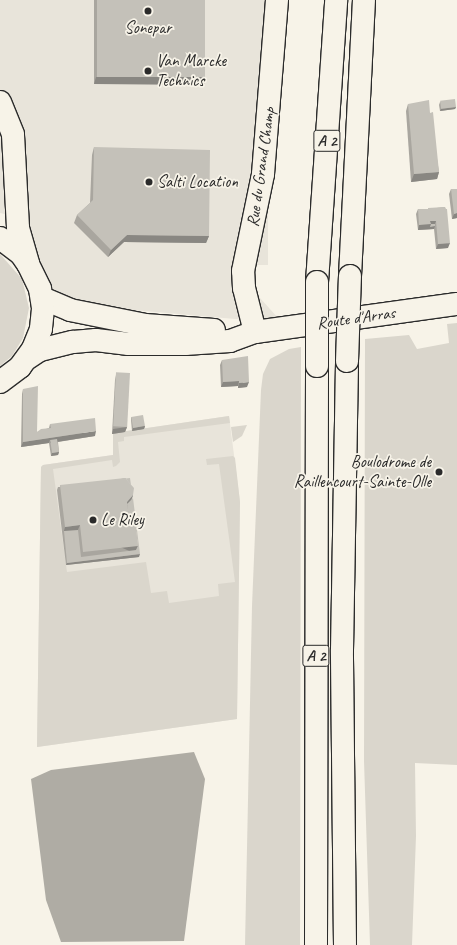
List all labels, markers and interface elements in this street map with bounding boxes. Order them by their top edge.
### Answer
marker: Sonepar [143,6,153,16]
place label: Sonepar [125,18,171,38]
place label: Van Marcke Technics [156,51,226,91]
marker: Van Marcke Technics [143,66,153,76]
street label: Rue du Grand Champ [242,105,280,229]
road number: A 2 [313,127,341,155]
place label: Salti Location [157,172,237,192]
marker: Salti Location [144,177,154,187]
street label: Route d'Arras [315,302,397,334]
place label: Boulodrome de Raillencourt-Sainte-Olle [294,452,431,492]
marker: Boulodrome de Raillencourt-Sainte-Olle [434,467,444,477]
place label: Le Riley [101,510,144,530]
marker: Le Riley [88,515,98,525]
road number: A 2 [302,642,330,670]

